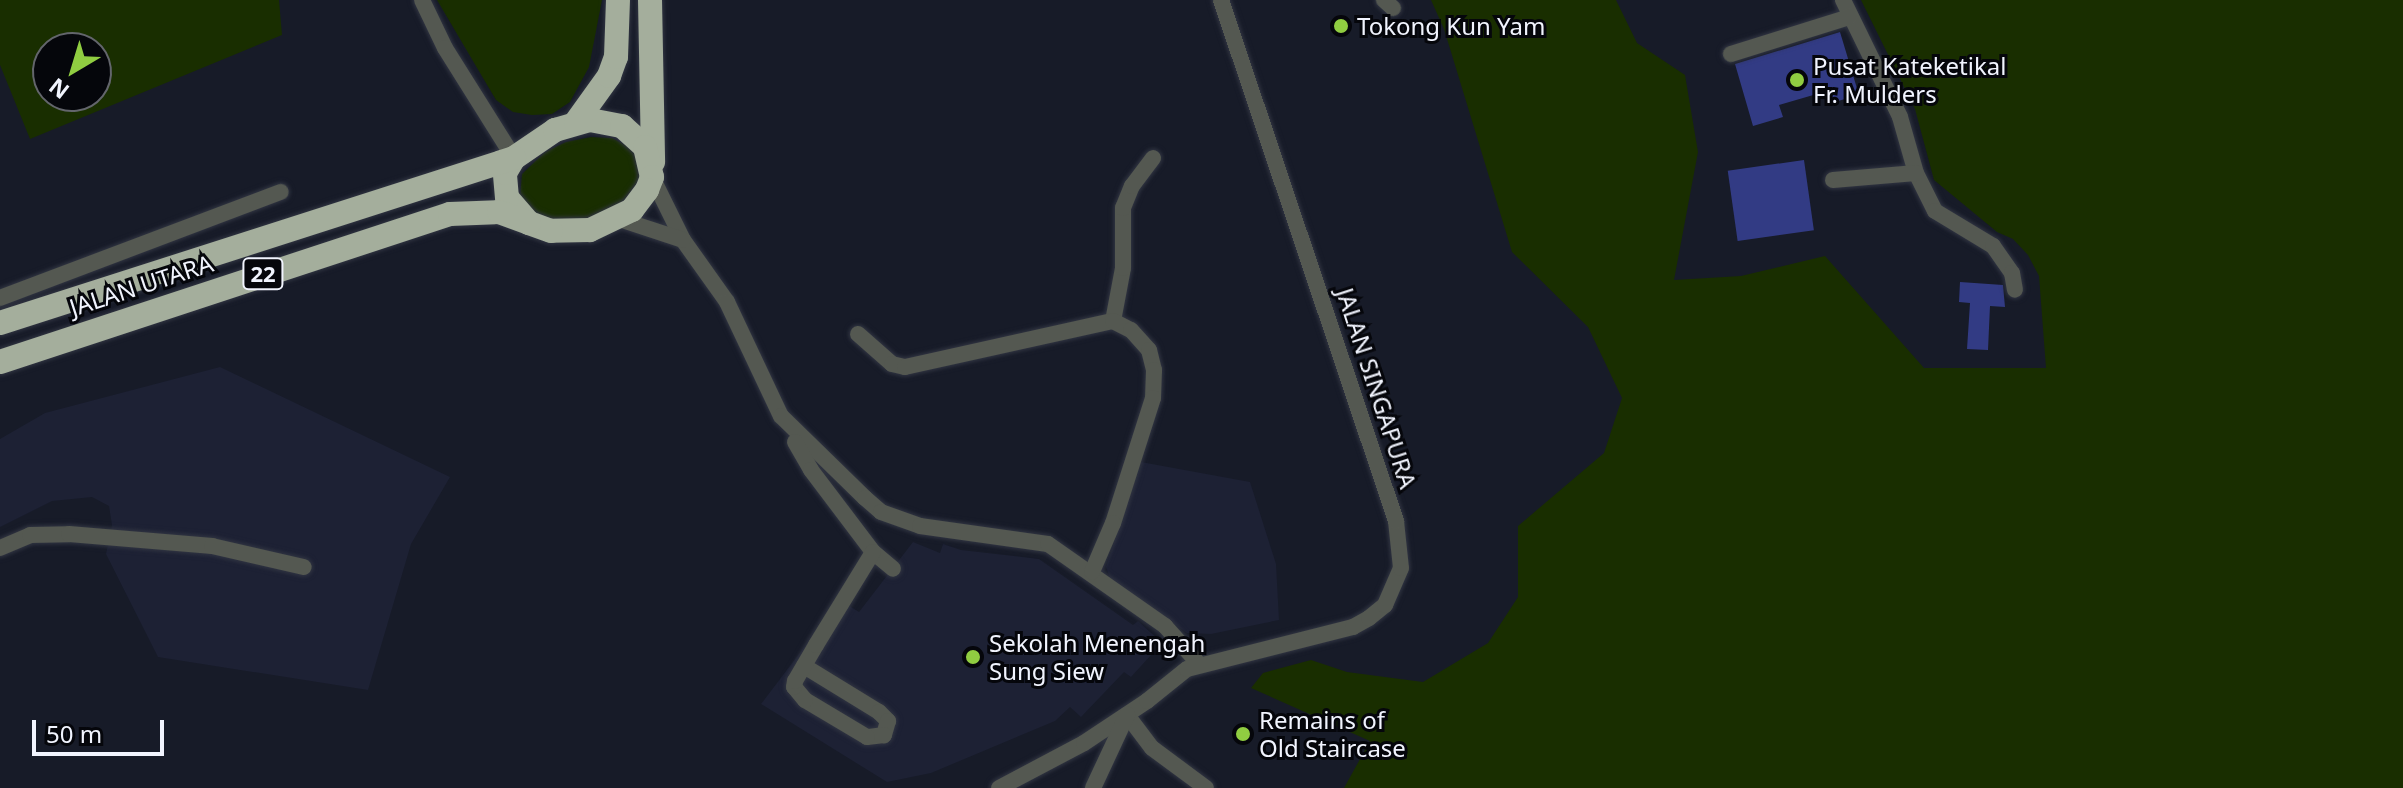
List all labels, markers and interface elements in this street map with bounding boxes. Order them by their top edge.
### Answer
place label: Tokong Kun Yam [1357,12,1545,40]
marker: Tokong Kun Yam [1332,17,1350,35]
north arrow [32,32,112,112]
place label: Pusat Kateketikal Fr. Mulders [1813,52,2006,108]
marker: Pusat Kateketikal Fr. Mulders [1788,71,1806,89]
text: N [42,72,75,107]
street label: JALAN UTARA [66,248,216,322]
road number: 22 [241,256,285,292]
street label: JALAN SINGAPURA [1331,284,1423,492]
place label: Sekolah Menengah Sung Siew [989,629,1205,685]
marker: Sekolah Menengah Sung Siew [964,648,982,666]
scale bar [36,704,168,754]
place label: Remains of Old Staircase [1259,706,1406,762]
text: 50 m [46,717,102,750]
marker: Remains of Old Staircase [1234,725,1252,743]

